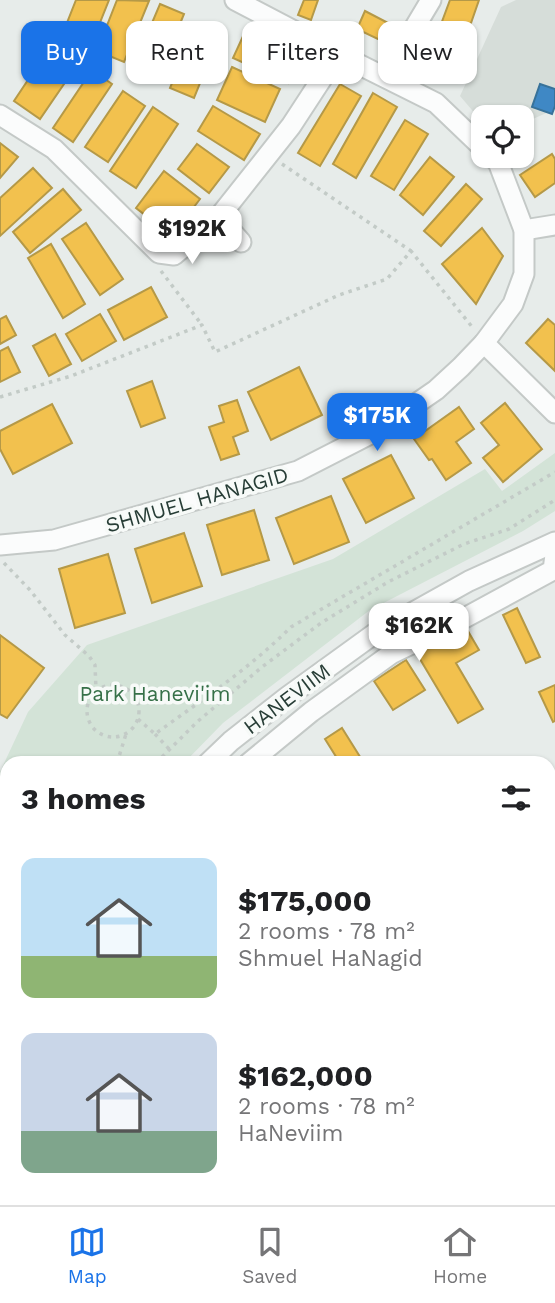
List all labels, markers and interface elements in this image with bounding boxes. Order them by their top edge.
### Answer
chip: Buy [21,21,112,84]
chip: Rent [126,21,228,84]
chip: Filters [242,21,364,84]
chip: New [378,21,477,84]
map controls [471,105,534,168]
button: locate [471,105,534,168]
pin: $192K [143,206,241,266]
text: $192K [158,215,226,242]
pin: $175K [328,393,426,453]
text: $175K [343,402,411,429]
street label: SHMUEL HANAGID [103,461,291,538]
pin: $162K [370,604,468,663]
text: $162K [385,612,453,639]
street label: HANEVIIM [238,658,335,739]
park label: Park Hanevi'im [80,681,230,706]
icon: filters [497,779,535,817]
text: 3 homes [21,781,146,816]
text: $175,000 [238,883,372,918]
icon: home [77,886,161,970]
text: 2 rooms · 78 m² [238,918,415,945]
text: Shmuel HaNagid [238,945,423,972]
text: $162,000 [238,1058,373,1093]
icon: home [77,1061,161,1145]
text: 2 rooms · 78 m² [238,1093,415,1120]
text: HaNeviim [238,1120,344,1147]
tab: Map [68,1223,107,1288]
tab: Saved [242,1223,297,1288]
tab: Home [433,1223,487,1288]

